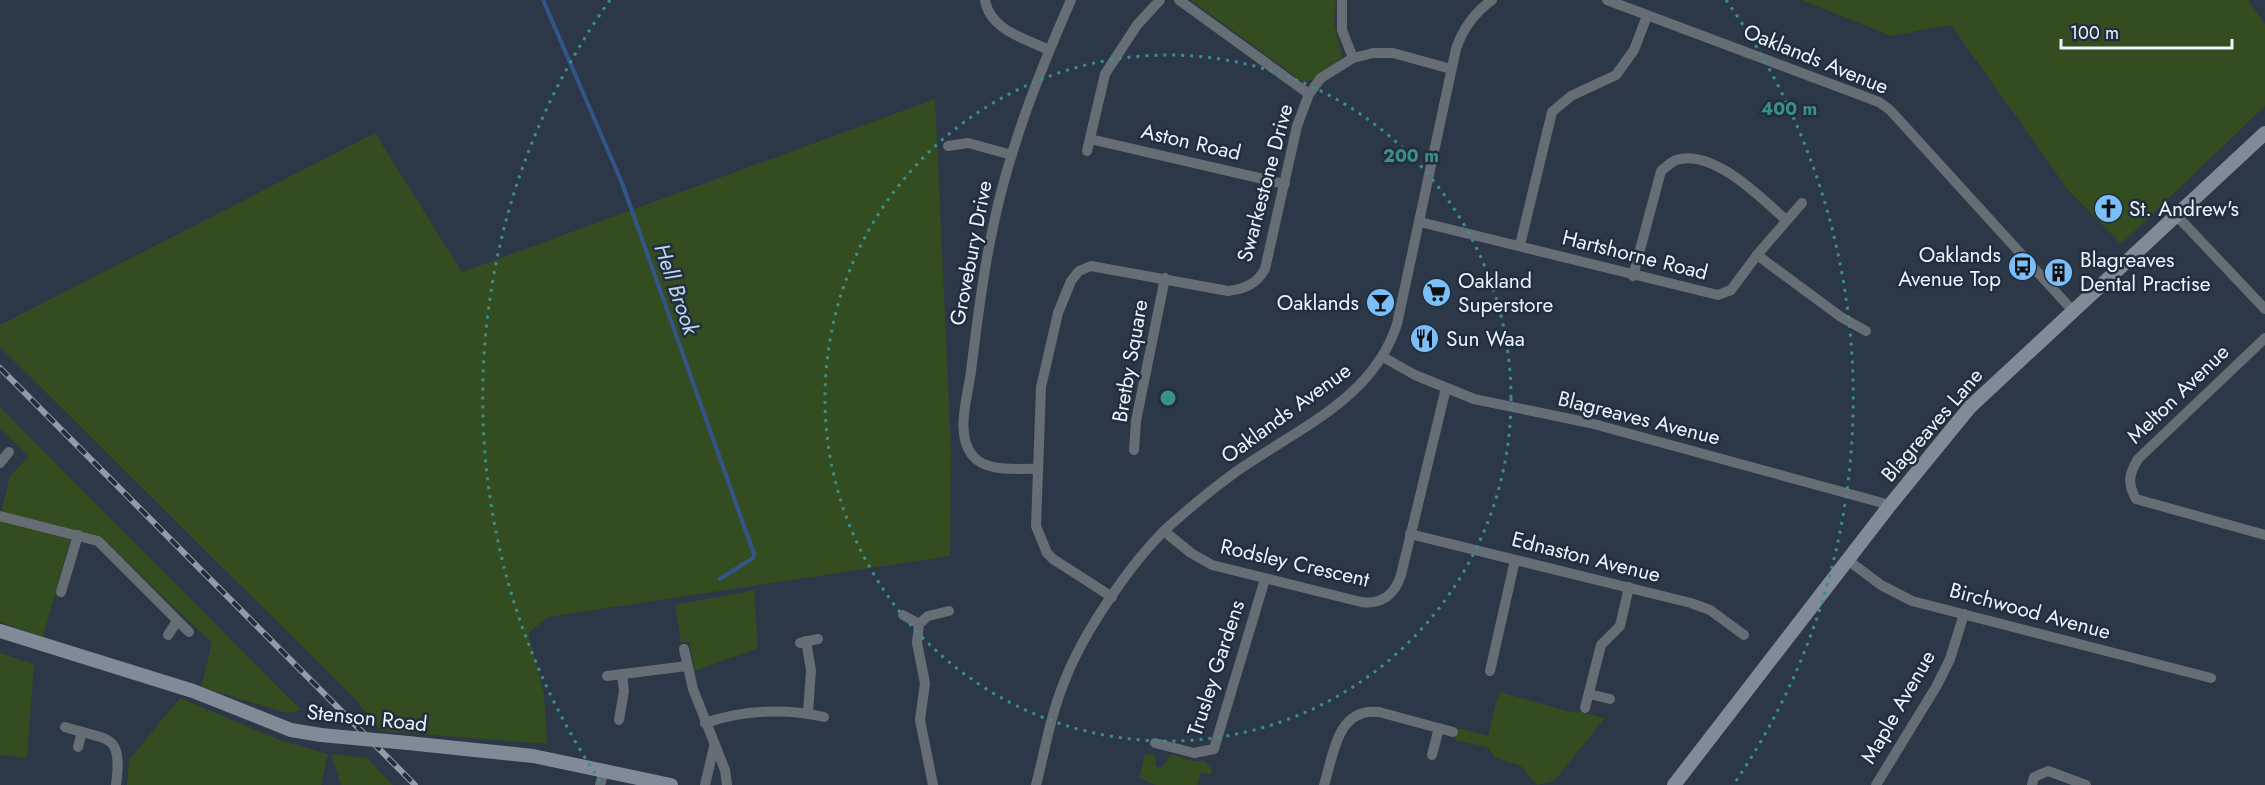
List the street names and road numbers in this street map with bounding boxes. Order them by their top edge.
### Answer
street label: Oaklands Avenue [1739,16,1893,102]
street label: Swarkestone Drive [1229,100,1301,265]
street label: Aston Road [1138,116,1244,168]
street label: Grovebury Drive [942,178,1000,328]
street label: Hartshorne Road [1559,222,1711,288]
street label: Bretby Square [1104,297,1156,425]
street label: Melton Avenue [2120,337,2236,451]
street label: Oaklands Avenue [1215,355,1357,470]
street label: Blagreaves Lane [1874,361,1990,489]
street label: Blagreaves Avenue [1555,383,1723,453]
street label: Ednaston Avenue [1508,524,1664,590]
street label: Rodsley Crescent [1218,531,1372,595]
street label: Birchwood Avenue [1946,575,2114,647]
street label: Trusley Gardens [1180,596,1252,740]
street label: Maple Avenue [1853,645,1943,769]
street label: Stenson Road [305,697,429,739]

